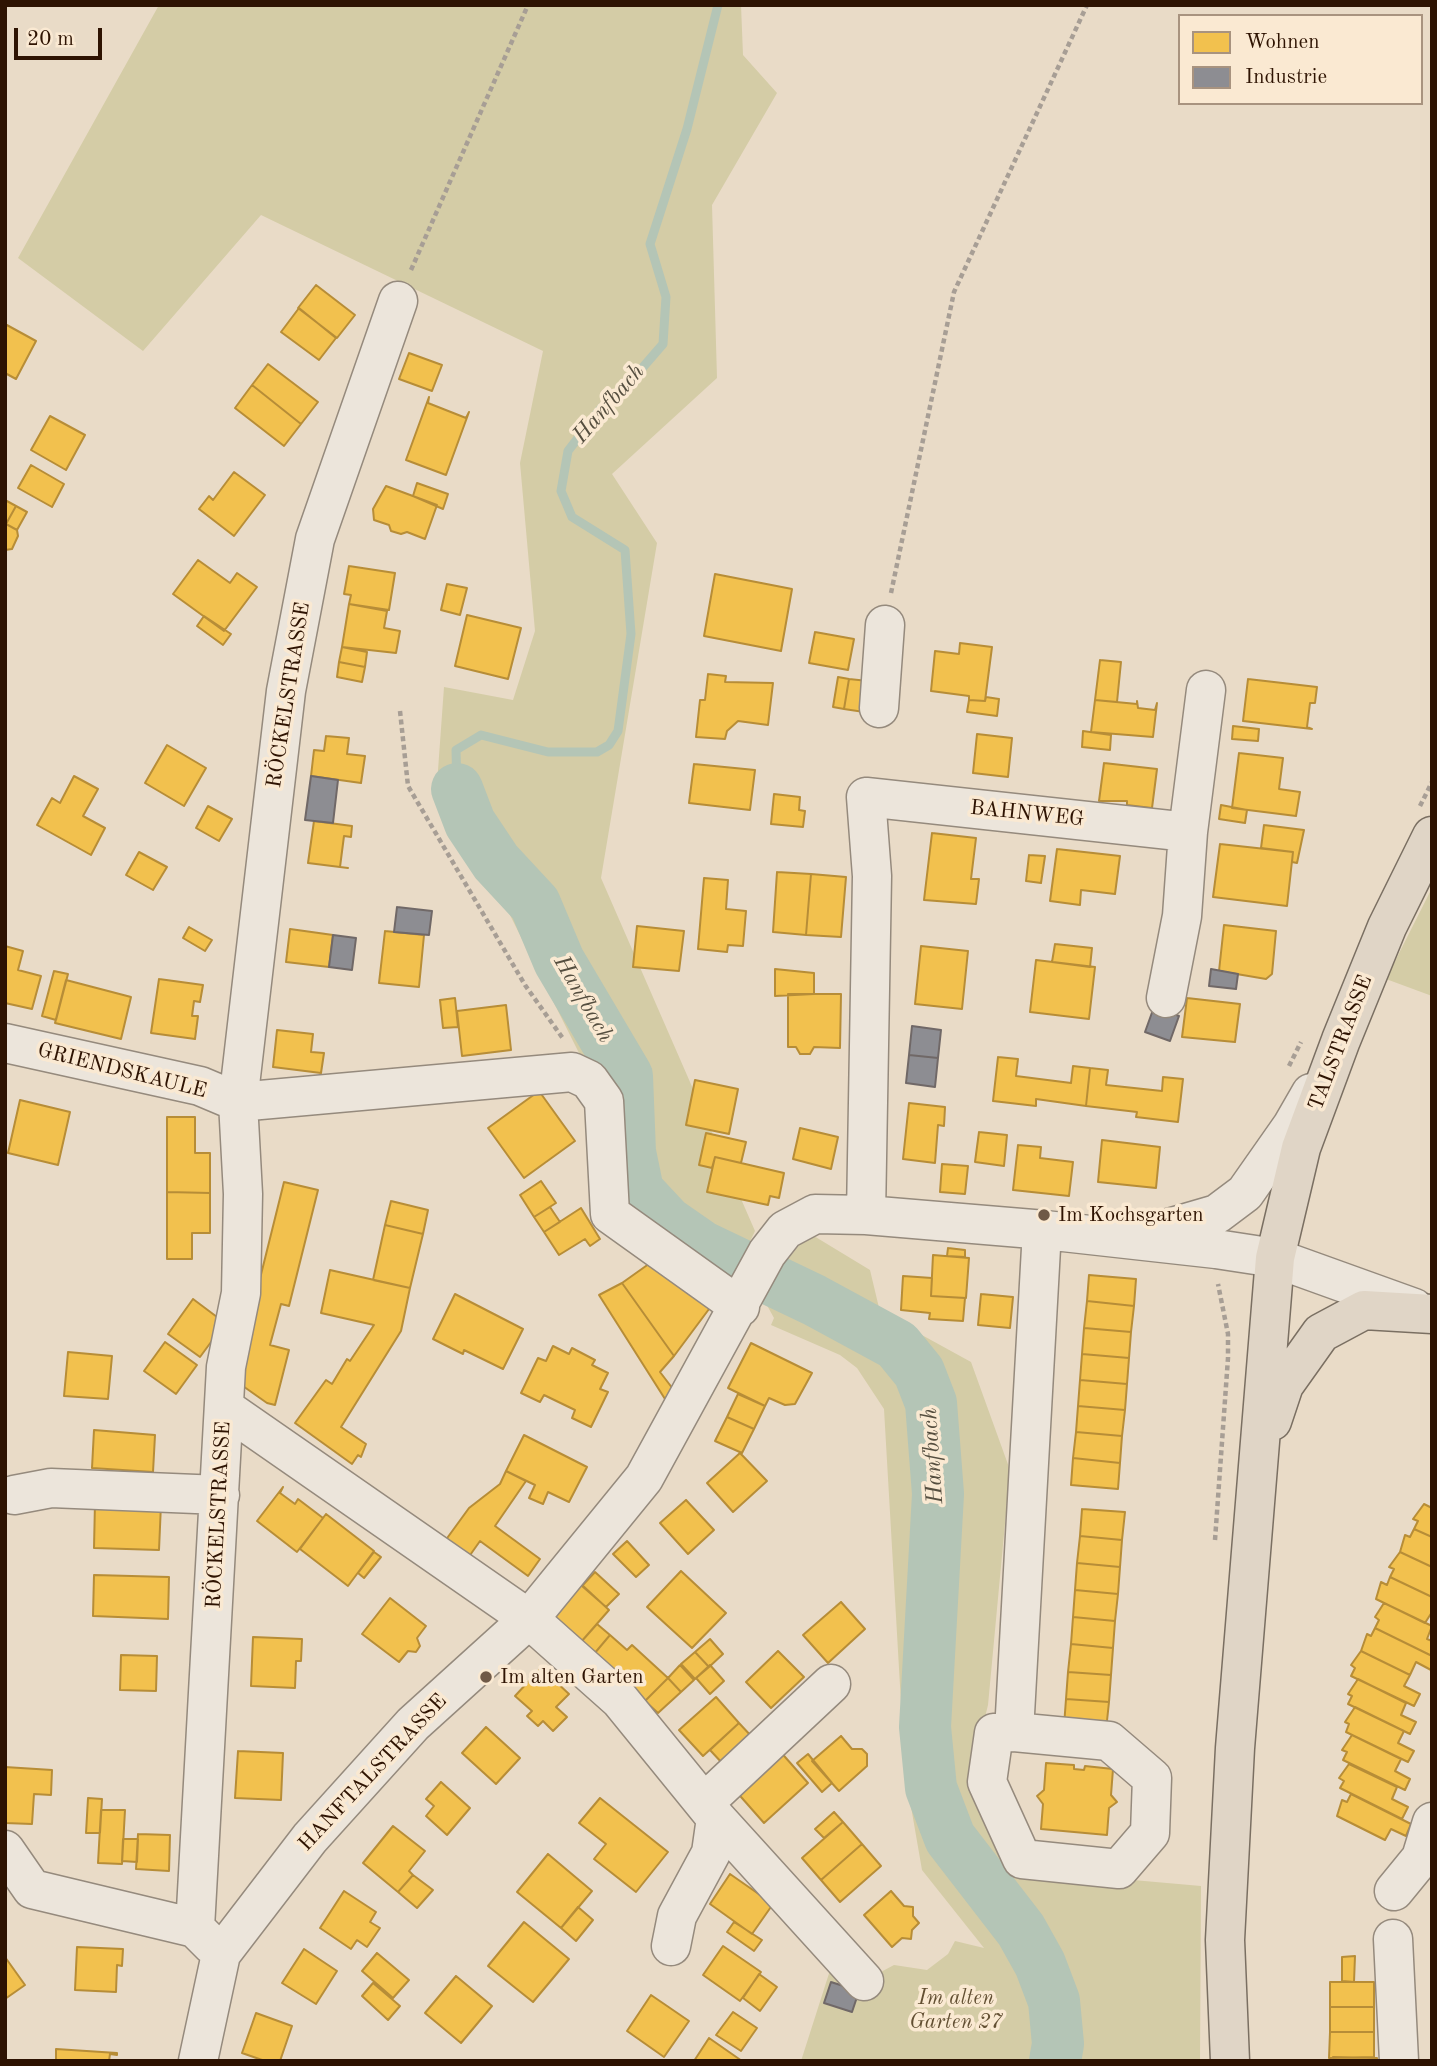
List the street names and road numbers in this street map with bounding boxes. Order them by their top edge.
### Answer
street label: RÖCKELSTRASSE [262,600,316,790]
street label: BAHNWEG [969,795,1085,833]
street label: TALSTRASSE [1304,972,1378,1114]
street label: GRIENDSKAULE [35,1038,209,1104]
street label: RÖCKELSTRASSE [202,1421,236,1609]
street label: HANFTALSTRASSE [294,1689,452,1857]

